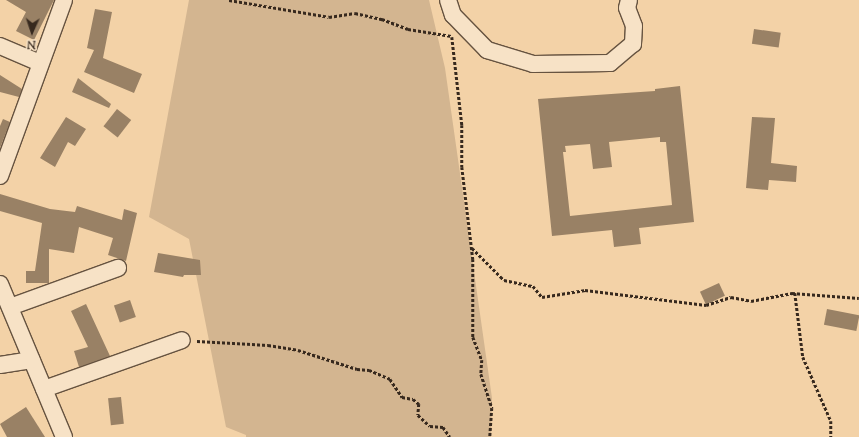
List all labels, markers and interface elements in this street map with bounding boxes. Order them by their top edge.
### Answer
north arrow [12,12,52,52]
text: N [27,36,36,52]

